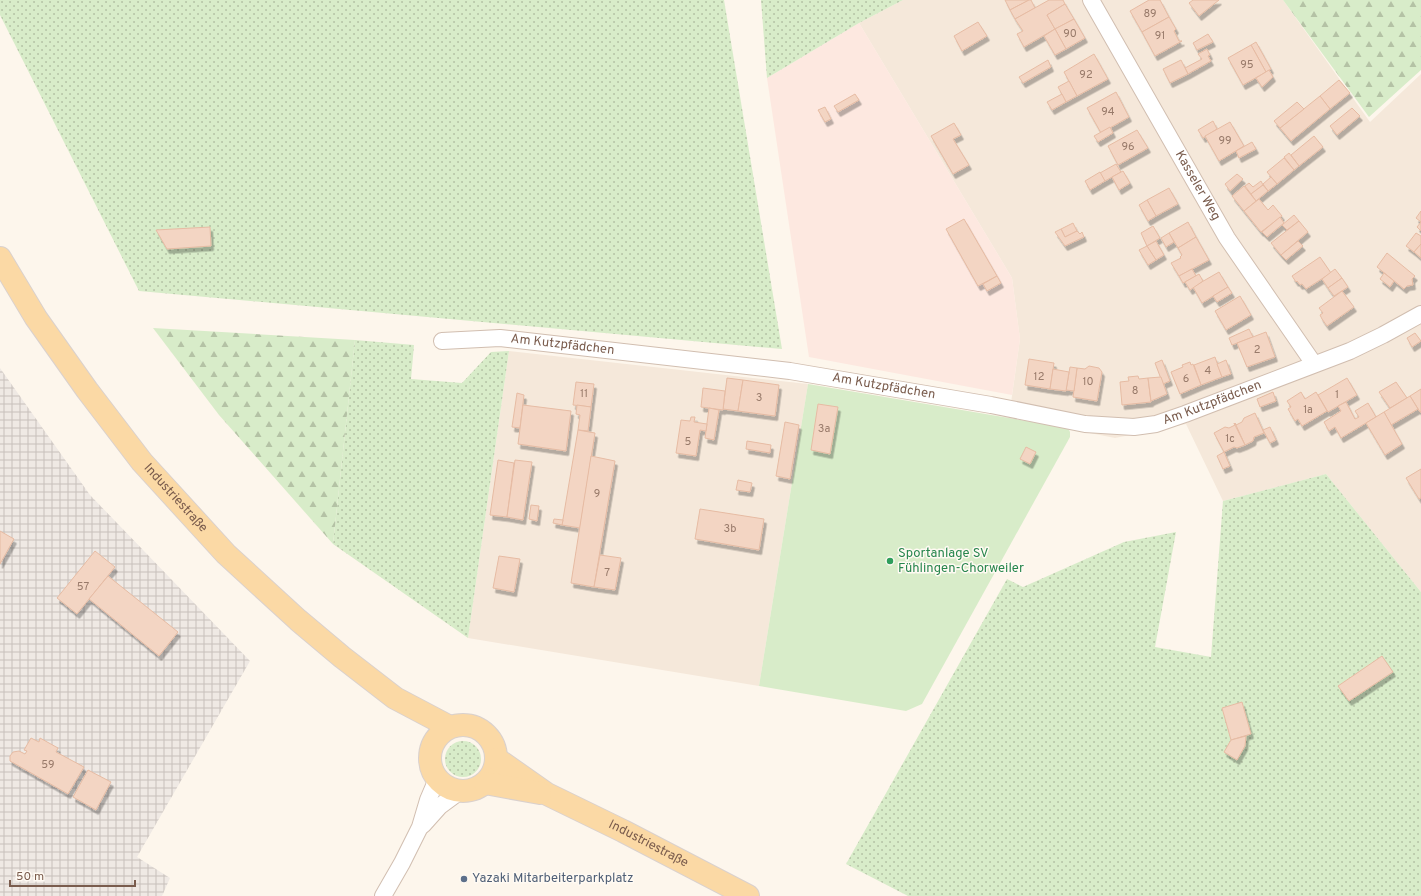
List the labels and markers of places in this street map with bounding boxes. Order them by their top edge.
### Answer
place label: Sportanlage SV Fühlingen-Chorweiler [898,546,1024,577]
marker: Sportanlage SV Fühlingen-Chorweiler [885,556,895,566]
place label: Yazaki Mitarbeiterparkplatz [472,871,633,887]
marker: Yazaki Mitarbeiterparkplatz [459,874,469,884]

